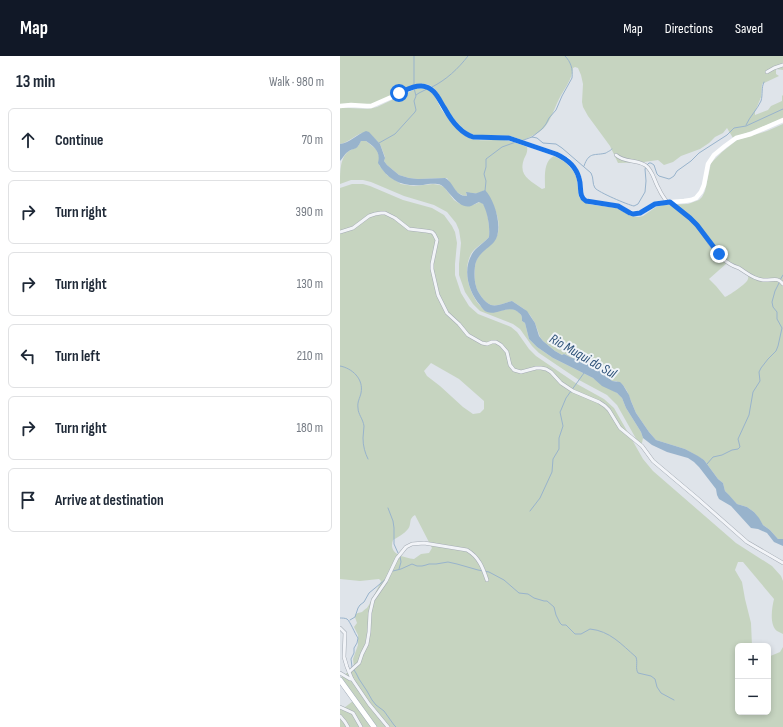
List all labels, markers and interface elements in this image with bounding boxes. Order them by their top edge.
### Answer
text: Map [20,17,48,40]
text: Map [623,20,643,37]
text: Directions [665,20,713,37]
text: Saved [735,20,763,37]
text: 13 min [16,72,55,92]
text: Walk · 980 m [269,74,324,90]
route start [390,84,408,102]
icon: ahead [17,129,39,151]
text: Continue [55,131,104,150]
text: 70 m [302,132,323,148]
icon: right [17,201,39,223]
text: Turn right [55,203,107,222]
text: 390 m [296,204,323,220]
route end [710,245,728,263]
icon: right [17,273,39,295]
text: Turn right [55,275,107,294]
text: 130 m [297,276,323,292]
water label: Rio Muqui do Sul [546,330,620,382]
icon: left [17,345,39,367]
text: Turn left [55,347,100,366]
text: 210 m [297,348,323,364]
icon: right [17,417,39,439]
text: Turn right [55,419,107,438]
text: 180 m [297,420,323,436]
icon: arrive [17,489,39,511]
text: Arrive at destination [55,491,164,510]
map controls [735,643,771,715]
button: + [735,643,771,679]
button: − [735,679,771,715]

